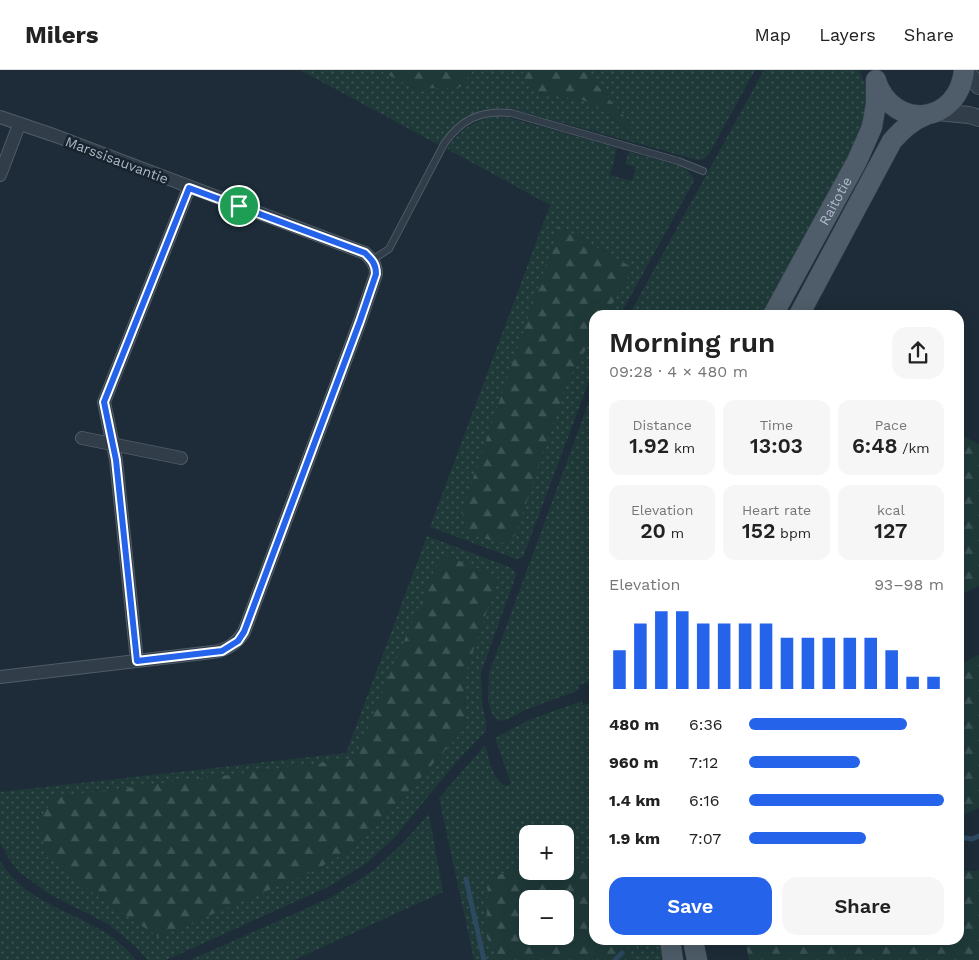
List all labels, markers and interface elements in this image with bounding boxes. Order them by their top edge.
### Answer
text: Milers [25,21,98,49]
text: Map [754,24,791,45]
text: Layers [819,24,876,45]
text: Share [904,24,954,45]
street label: Marssisauvantie [63,133,171,187]
street label: Raitotie [816,174,855,228]
pin [218,185,260,227]
icon: arrive [225,192,253,220]
text: Morning run [609,326,775,359]
button: share [892,327,944,379]
text: 09:28 · 4 × 480 m [609,362,748,381]
text: Distance [632,417,692,433]
text: Time [760,417,793,433]
text: Pace [875,417,907,433]
text: 1.92 [629,433,669,458]
text: 13:03 [750,433,803,458]
text: 6:48 [852,433,898,458]
text: km [669,440,695,456]
text: /km [898,440,930,456]
text: Elevation [631,502,693,518]
text: Heart rate [742,502,811,518]
text: kcal [877,502,905,518]
text: 20 [640,518,666,543]
text: 152 [742,518,775,543]
text: 127 [874,518,907,543]
text: m [666,525,684,541]
text: bpm [775,525,811,541]
text: Elevation [609,575,680,594]
text: 93–98 m [874,575,944,594]
text: 480 m [609,715,659,734]
text: 6:36 [689,715,723,734]
text: 960 m [609,753,659,772]
text: 7:12 [689,753,718,772]
text: 1.4 km [609,791,660,810]
text: 6:16 [689,791,719,810]
map controls [519,825,574,945]
button: + [519,825,574,880]
text: 1.9 km [609,829,660,848]
text: 7:07 [689,829,721,848]
button: Save [609,877,772,935]
button: Share [782,877,944,935]
button: − [519,890,574,945]

